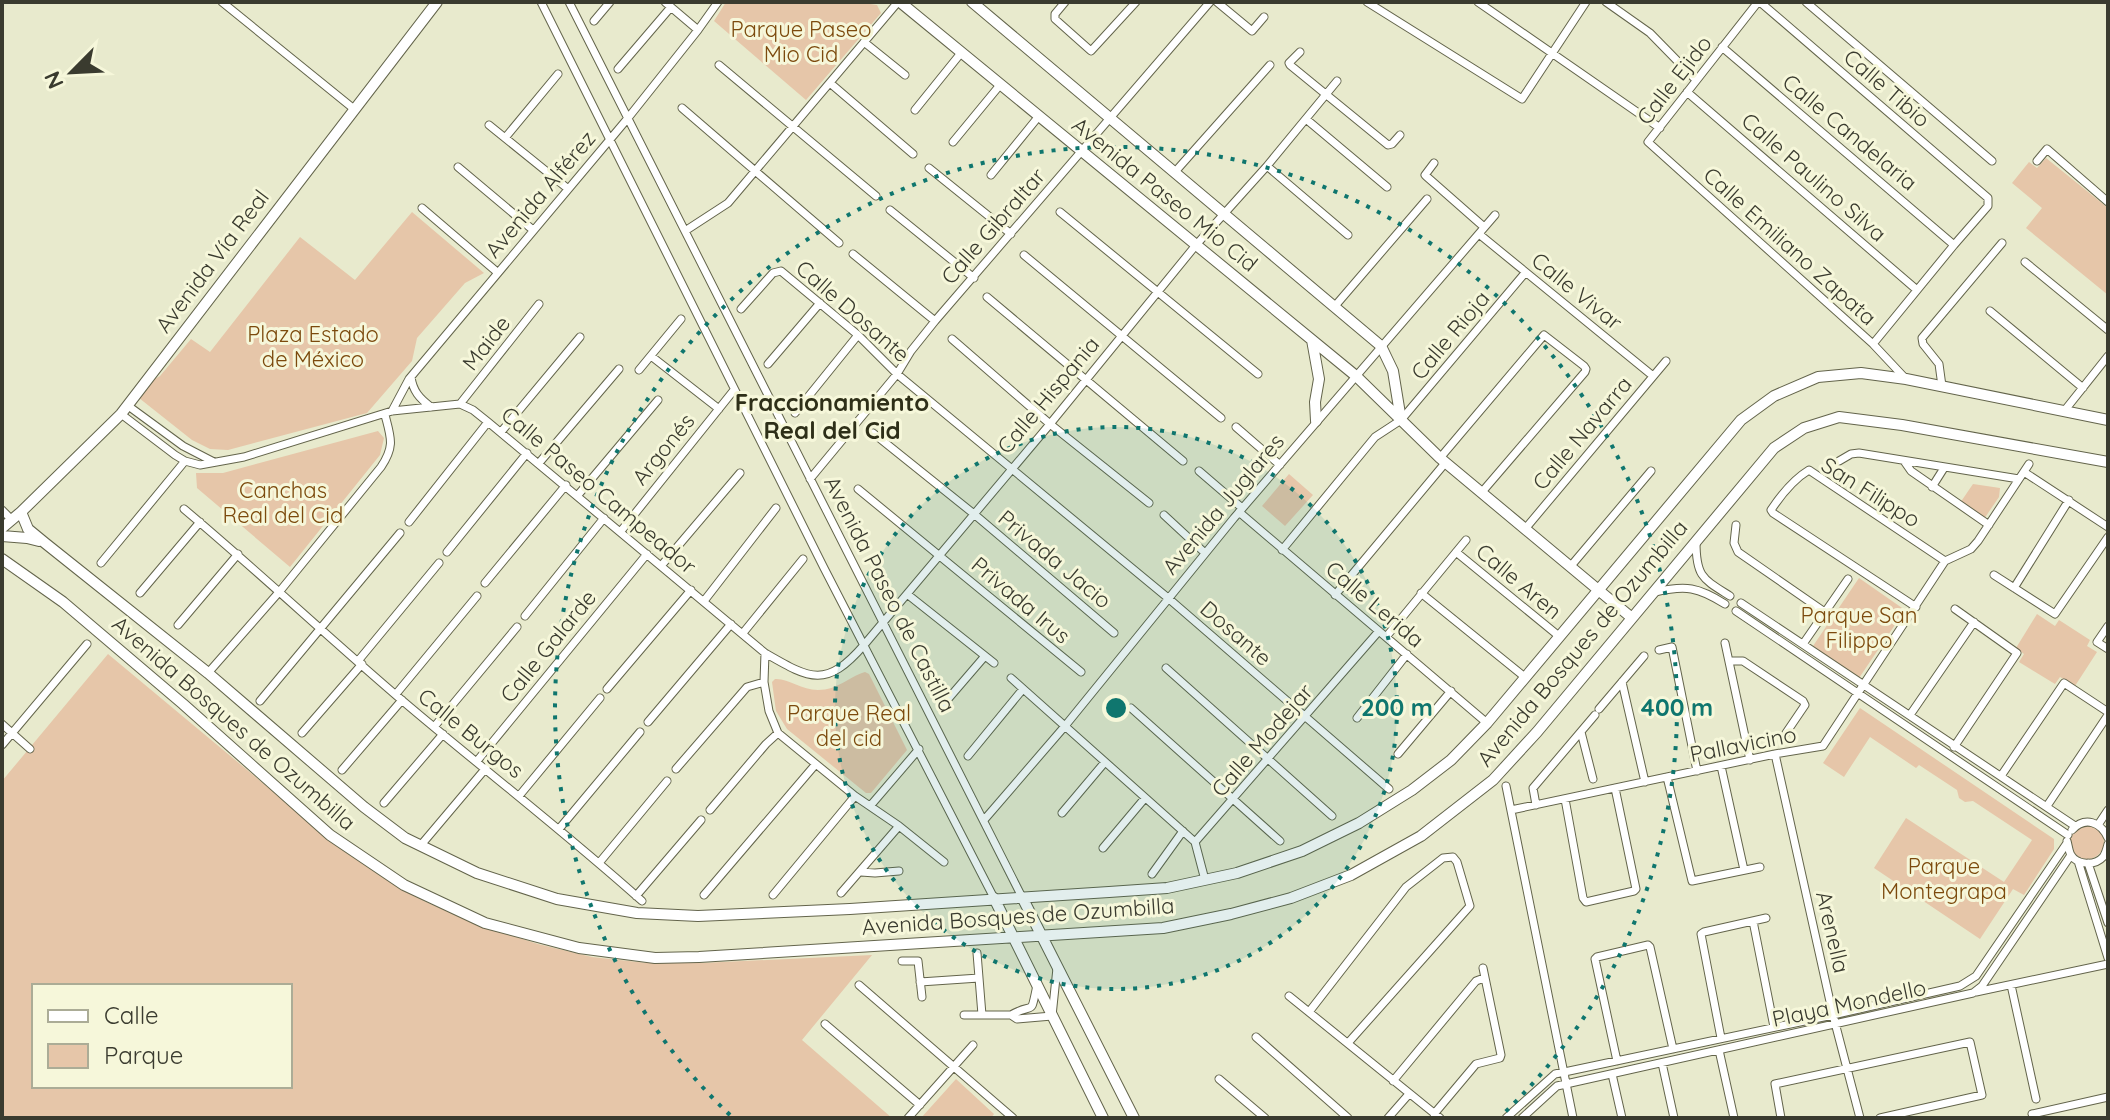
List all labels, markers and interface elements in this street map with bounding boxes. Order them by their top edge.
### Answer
park label: Parque Paseo Mio Cid [731,15,871,68]
street label: Calle Ejido [1630,30,1718,130]
north arrow [32,32,112,112]
street label: Calle Tibio [1838,43,1936,133]
text: N [38,67,70,93]
street label: Calle Candelaria [1777,68,1923,196]
street label: Calle Paulino Silva [1736,106,1892,248]
street label: Avenida Paseo Mio Cid [1067,111,1263,277]
street label: Avenida Alférez [479,125,601,263]
street label: Calle Emiliano Zapata [1698,161,1882,331]
street label: Calle Gibraltar [935,162,1052,290]
street label: Avenida Vía Real [149,184,275,338]
street label: Calle Vivar [1526,246,1628,336]
street label: Calle Dosante [790,254,916,368]
street label: Calle Rioja [1405,285,1495,385]
street label: Maide [456,310,516,376]
park label: Plaza Estado de México [247,320,379,373]
street label: Calle Hispania [991,331,1105,459]
street label: Calle Navarra [1526,370,1638,496]
district label: Fraccionamiento Real del Cid [735,387,929,445]
street label: Calle Paseo Campeador [496,400,703,580]
street label: Argonés [626,407,700,491]
street label: Avenida Juglares [1156,428,1290,580]
street label: San Filippo [1816,451,1926,533]
street label: Avenida Paseo de Castilla [818,471,962,717]
park label: Canchas Real del Cid [223,476,343,529]
street label: Privada Jacio [993,504,1117,614]
street label: Avenida Bosques de Ozumbilla [1471,514,1693,772]
street label: Calle Aren [1470,537,1568,625]
street label: Privada Irus [966,550,1076,650]
street label: Calle Lerida [1320,555,1430,653]
street label: Calle Galarde [494,584,602,708]
street label: Dosante [1195,594,1277,672]
park label: Parque San Filippo [1800,601,1918,654]
street label: Avenida Bosques de Ozumbilla [107,610,361,836]
street label: Calle Modejar [1205,677,1319,802]
street label: Calle Burgos [412,682,530,784]
text: 200 m [1361,692,1433,722]
text: 400 m [1641,692,1713,722]
centre of rings [1102,694,1130,722]
park label: Parque Real del cid [787,699,911,752]
street label: Pallavicino [1687,720,1799,768]
park label: Parque Montegrapa [1881,852,2007,905]
street label: Arenella [1810,888,1856,976]
street label: Avenida Bosques de Ozumbilla [861,891,1175,941]
street label: Playa Mondello [1770,973,1928,1033]
legend [32,984,292,1088]
text: Calle [104,1000,159,1030]
text: Parque [104,1040,183,1070]

